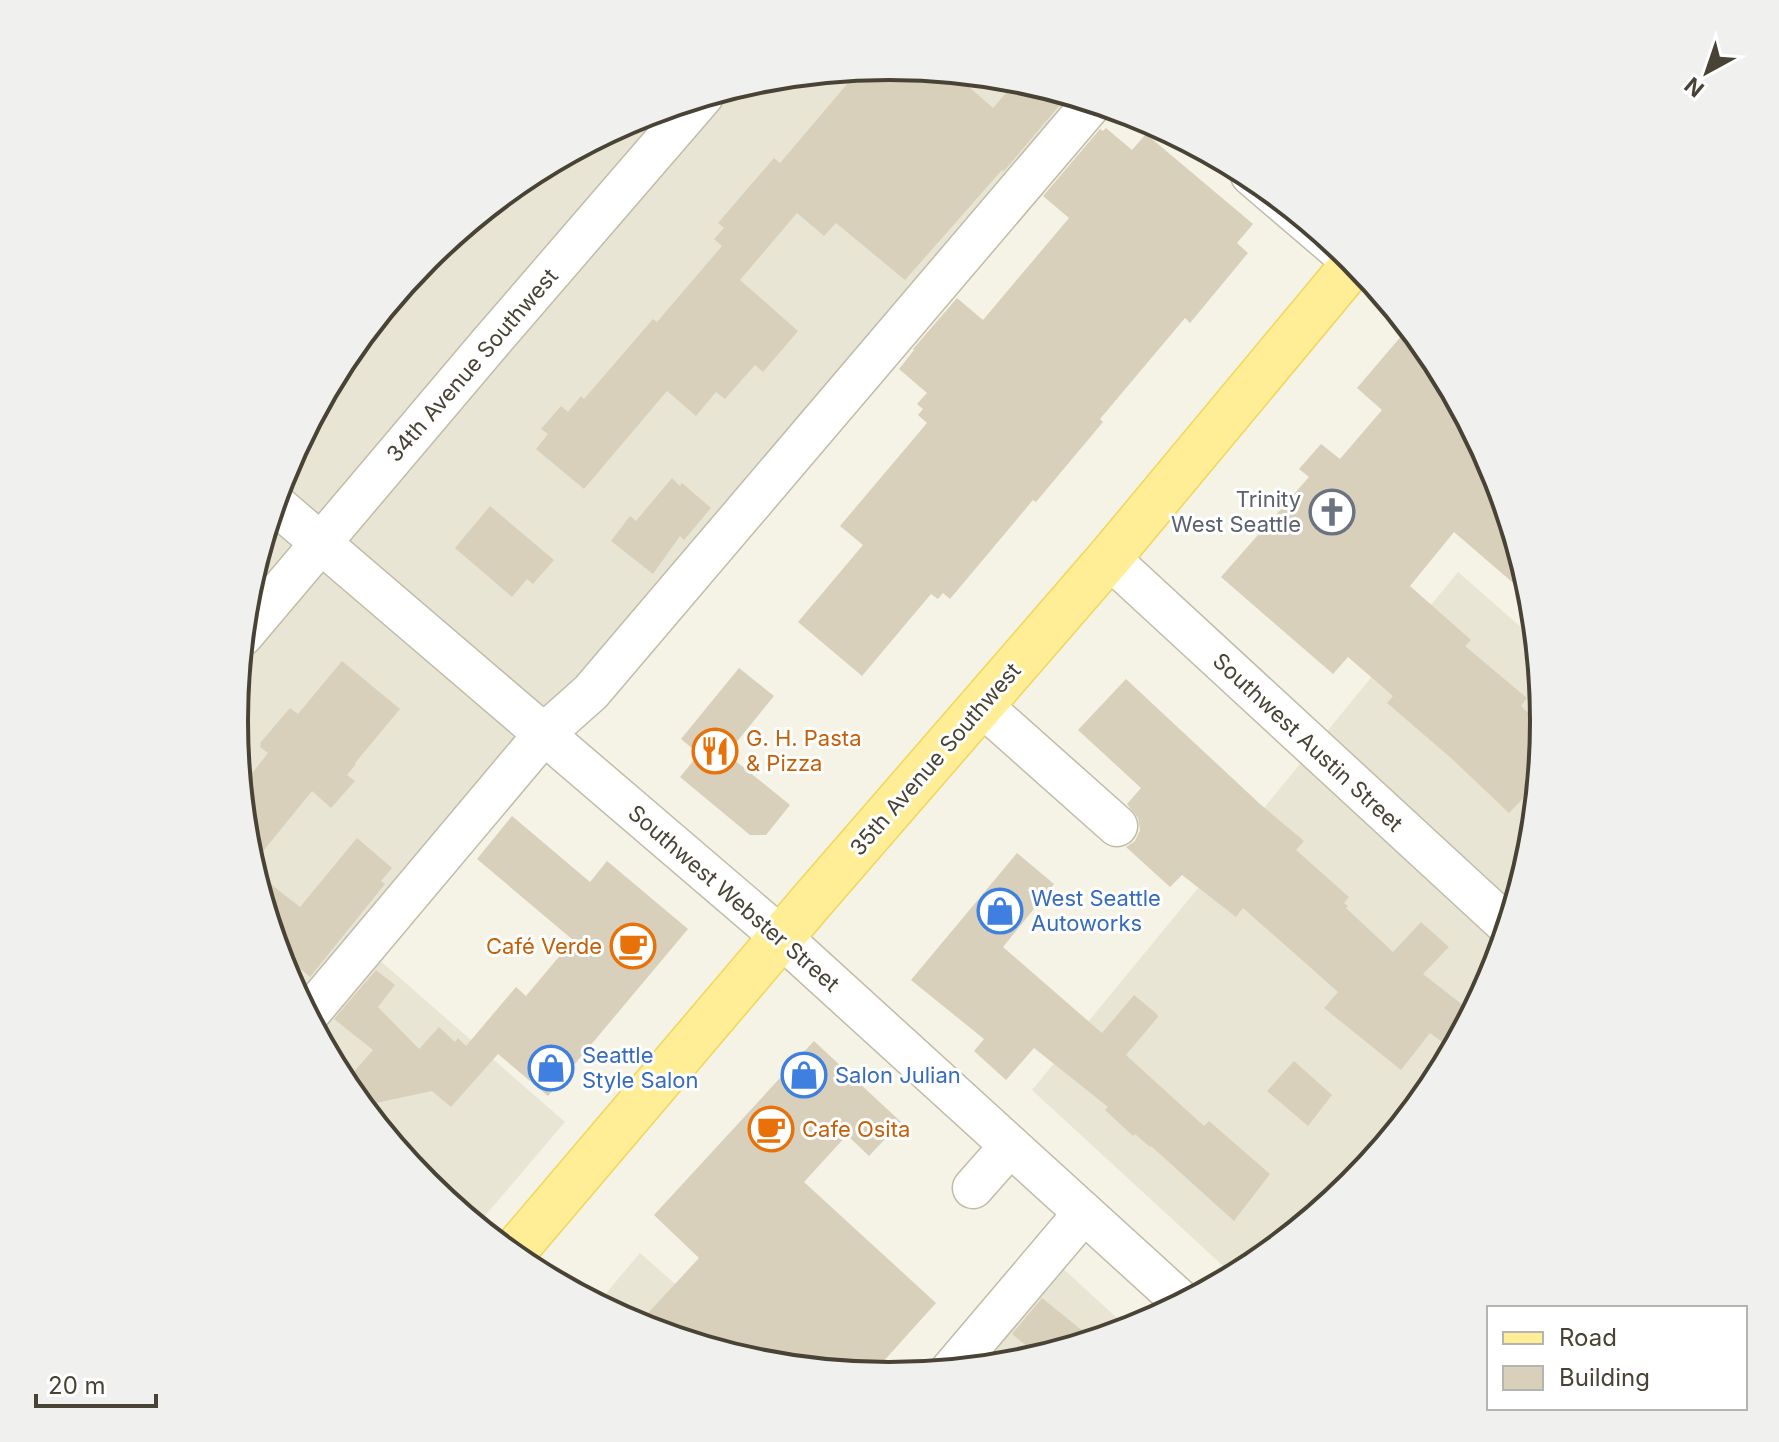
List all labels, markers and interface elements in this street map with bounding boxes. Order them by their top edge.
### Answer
north arrow [1667,32,1747,112]
text: N [1679,72,1709,103]
street label: 34th Avenue Southwest [381,263,563,467]
place label: Trinity West Seattle [1171,486,1301,537]
church icon: Trinity West Seattle [1308,488,1356,536]
street label: Southwest Austin Street [1208,647,1408,837]
street label: 35th Avenue Southwest [844,657,1026,861]
place label: G. H. Pasta & Pizza [746,725,862,776]
restaurant icon: G. H. Pasta & Pizza [691,727,739,775]
street label: Southwest Webster Street [623,799,845,997]
place label: West Seattle Autoworks [1031,885,1161,936]
shop icon: West Seattle Autoworks [976,887,1024,935]
cafe icon: Café Verde [609,922,657,970]
place label: Café Verde [486,933,602,959]
place label: Seattle Style Salon [582,1042,699,1093]
shop icon: Seattle Style Salon [527,1044,575,1092]
shop icon: Salon Julian [780,1051,828,1099]
place label: Salon Julian [835,1062,961,1088]
cafe icon: Cafe Osita [747,1105,795,1153]
place label: Cafe Osita [802,1116,910,1142]
legend [1487,1306,1747,1410]
text: Road [1559,1323,1617,1352]
scale bar [36,1358,156,1408]
text: Building [1559,1363,1650,1392]
text: 20 m [48,1371,106,1400]

